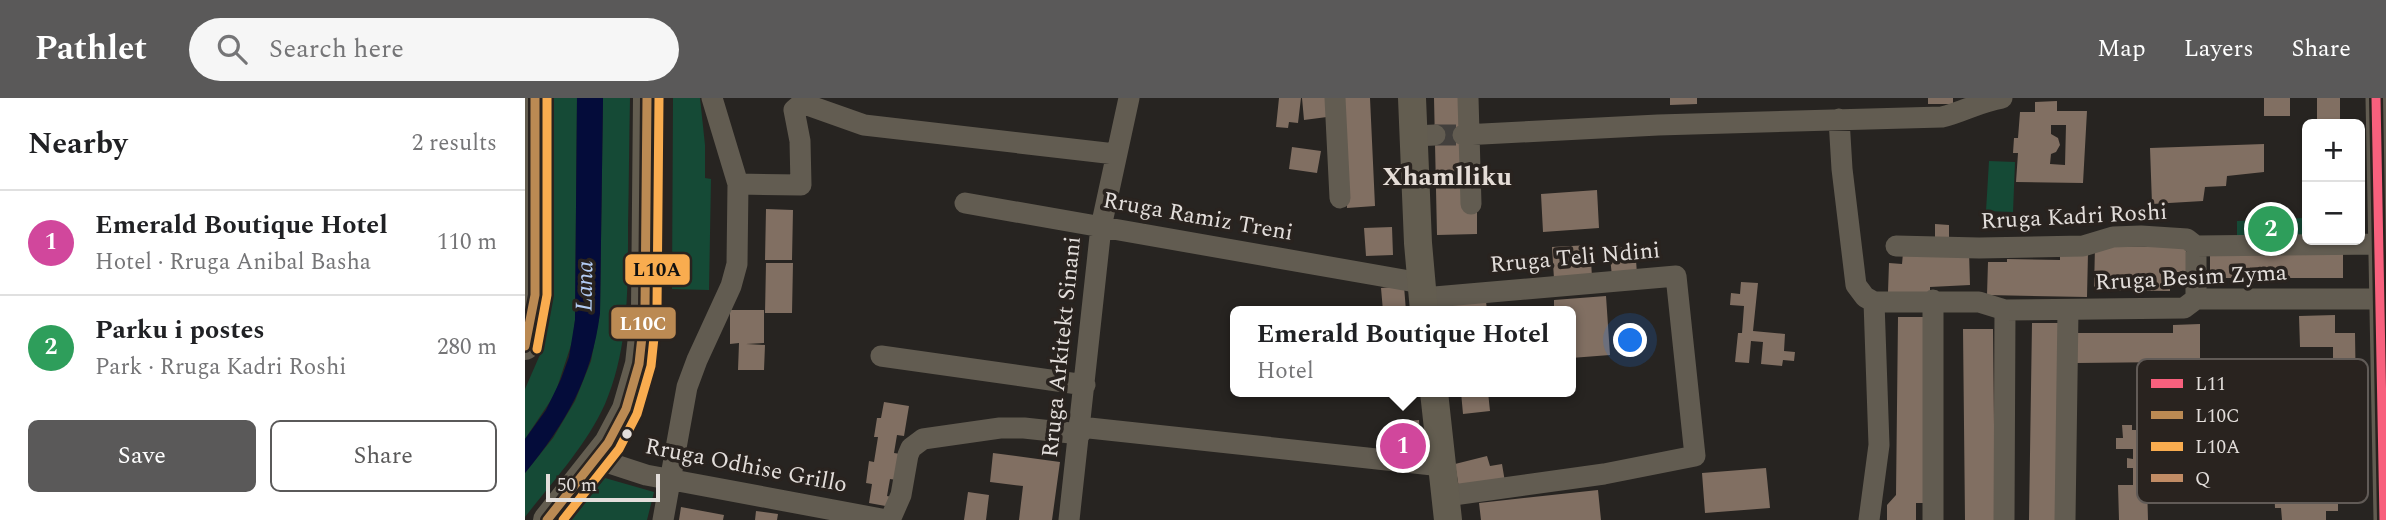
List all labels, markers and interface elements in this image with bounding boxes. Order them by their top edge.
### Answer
search box [189,18,679,81]
text: Pathlet [35,24,147,74]
text: Search here [269,29,404,69]
icon: search [213,30,251,68]
text: Map [2097,31,2146,67]
text: Layers [2184,31,2254,67]
text: Share [2292,31,2351,67]
map controls [2302,119,2365,245]
button: + [2302,119,2365,182]
text: Nearby [28,121,127,167]
text: 2 results [412,126,497,161]
district label: Xhamlliku [1382,157,1512,197]
button: − [2302,182,2365,245]
street label: Rruga Ramiz Treni [1100,183,1296,251]
street label: Rruga Kadri Roshi [1980,195,2168,239]
pin: 2 [2248,203,2294,255]
text: Emerald Boutique Hotel [95,205,388,245]
text: 1 [45,225,57,260]
text: 110 m [437,225,497,260]
street label: Rruga Teli Ndini [1488,233,1662,283]
street label: Rruga Arkitekt Sinani [1033,235,1091,459]
text: Hotel · Rruga Anibal Basha [95,245,371,280]
line badge: L10A [624,253,691,286]
street label: Rruga Besim Zyma [2094,255,2288,301]
text: L10A [633,256,681,285]
water label: Lana [567,260,603,312]
line badge: L10C [610,306,677,340]
popup [1230,306,1576,397]
text: Parku i postes [95,310,265,350]
text: L10C [619,310,667,339]
text: Emerald Boutique Hotel [1257,314,1549,354]
your location [1613,323,1647,357]
text: 2 [45,330,57,365]
text: 280 m [437,330,497,365]
text: Park · Rruga Kadri Roshi [95,350,347,385]
text: Hotel [1257,354,1314,389]
legend [2137,359,2368,503]
text: L11 [2195,370,2226,399]
text: L10C [2195,402,2240,431]
button: Save [28,420,256,492]
button: Share [270,420,497,492]
pin: 1 [1380,420,1426,472]
unlabelled marker [620,427,634,441]
street label: Rruga Odhise Grillo [642,429,850,503]
text: L10A [2195,433,2240,462]
text: Q [2195,465,2211,494]
scale bar [546,471,660,503]
text: 50 m [557,471,597,500]

